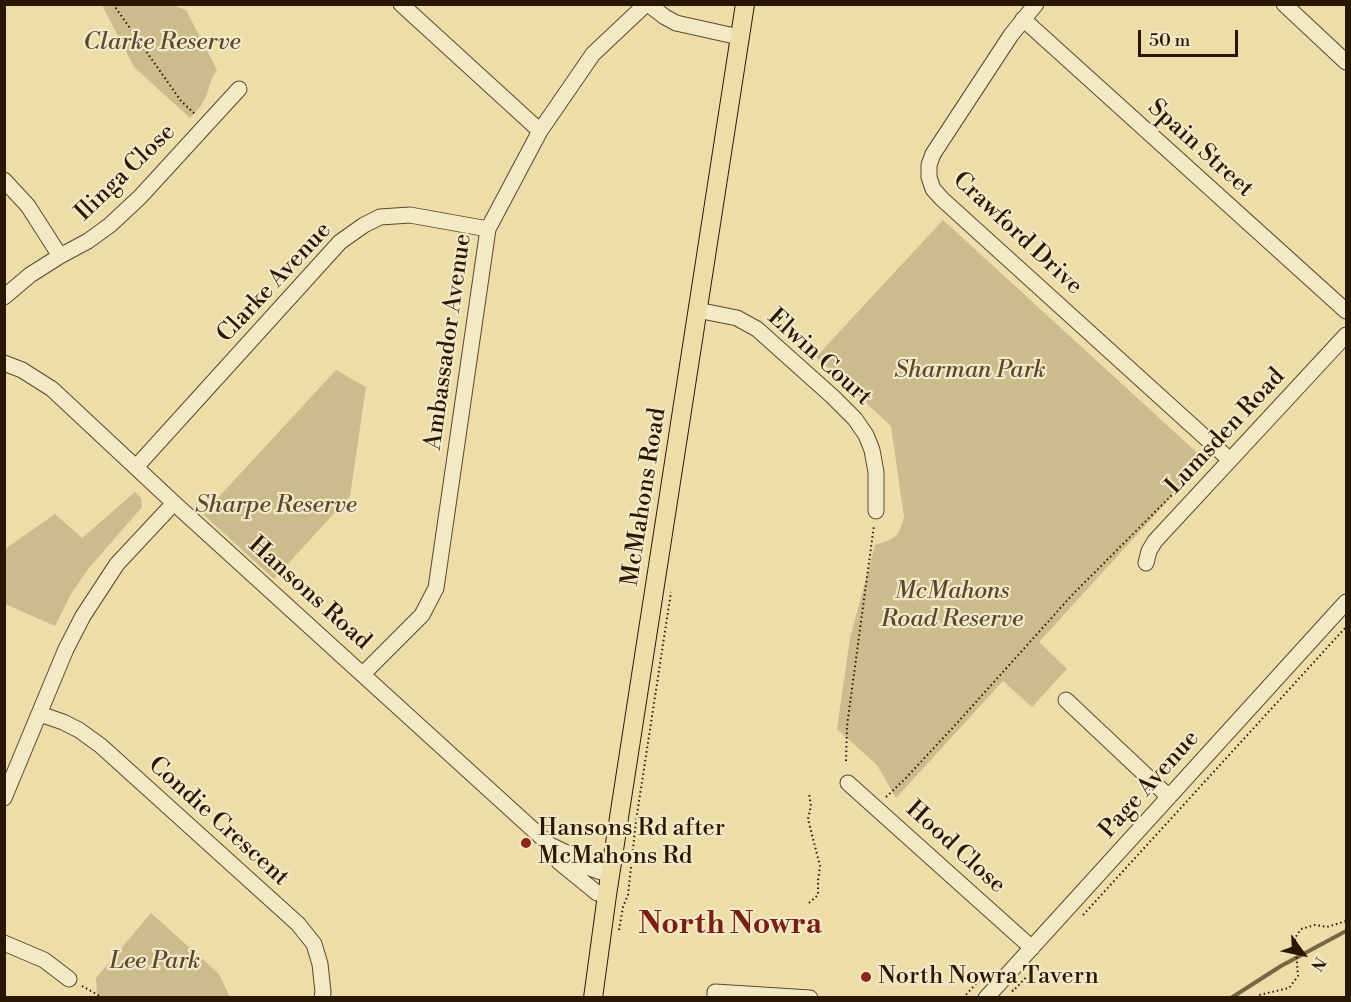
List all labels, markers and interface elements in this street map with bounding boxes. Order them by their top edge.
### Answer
scale bar [1141,18,1242,56]
park label: Clarke Reserve [83,29,241,57]
text: 50 m [1149,29,1190,52]
street label: Spain Street [1141,94,1259,204]
street label: Ilinga Close [70,118,182,228]
street label: Crawford Drive [946,167,1088,301]
street label: Clarke Avenue [212,217,338,349]
street label: Ambassador Avenue [420,232,478,452]
street label: Elwin Court [761,304,877,412]
park label: Sharman Park [894,357,1046,385]
street label: Lumsden Road [1160,363,1292,501]
street label: McMahons Road [617,406,673,588]
park label: Sharpe Reserve [195,492,357,520]
street label: Hansons Road [242,531,376,657]
park label: McMahons Road Reserve [881,578,1023,634]
street label: Page Avenue [1094,725,1206,845]
street label: Condie Crescent [142,751,294,893]
street label: Hood Close [899,796,1011,900]
place label: Hansons Rd after McMahons Rd [538,815,725,871]
marker: Hansons Rd after McMahons Rd [519,836,533,850]
district label: North Nowra [638,908,822,944]
north arrow [1273,924,1333,984]
park label: Lee Park [110,948,200,976]
text: N [1306,953,1330,975]
place label: North Nowra Tavern [878,963,1099,991]
marker: North Nowra Tavern [859,970,873,984]

